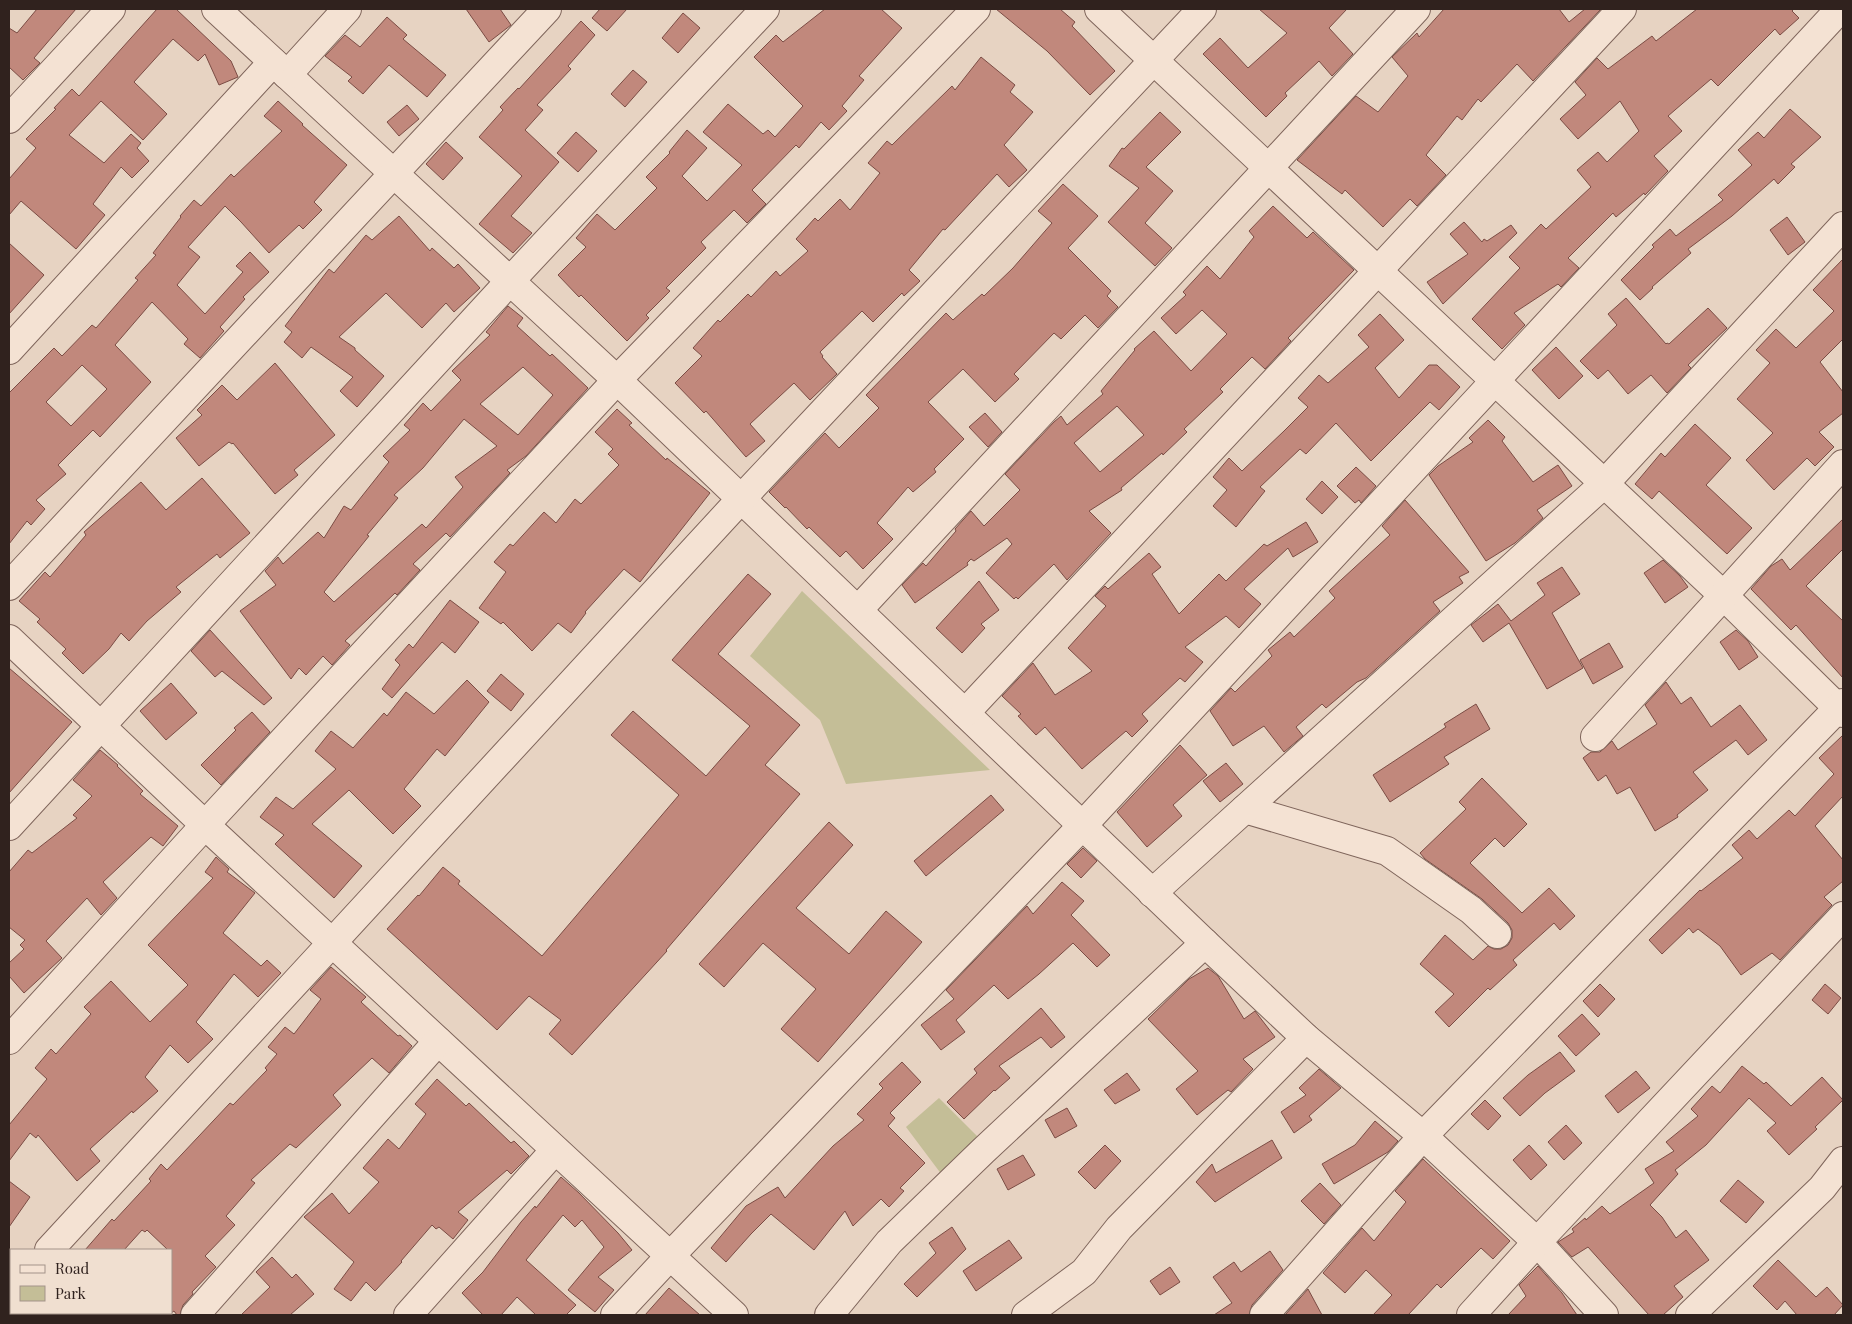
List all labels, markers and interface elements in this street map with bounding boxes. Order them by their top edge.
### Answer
legend [10,1249,172,1314]
text: Road [55,1258,89,1278]
text: Park [55,1283,87,1303]

